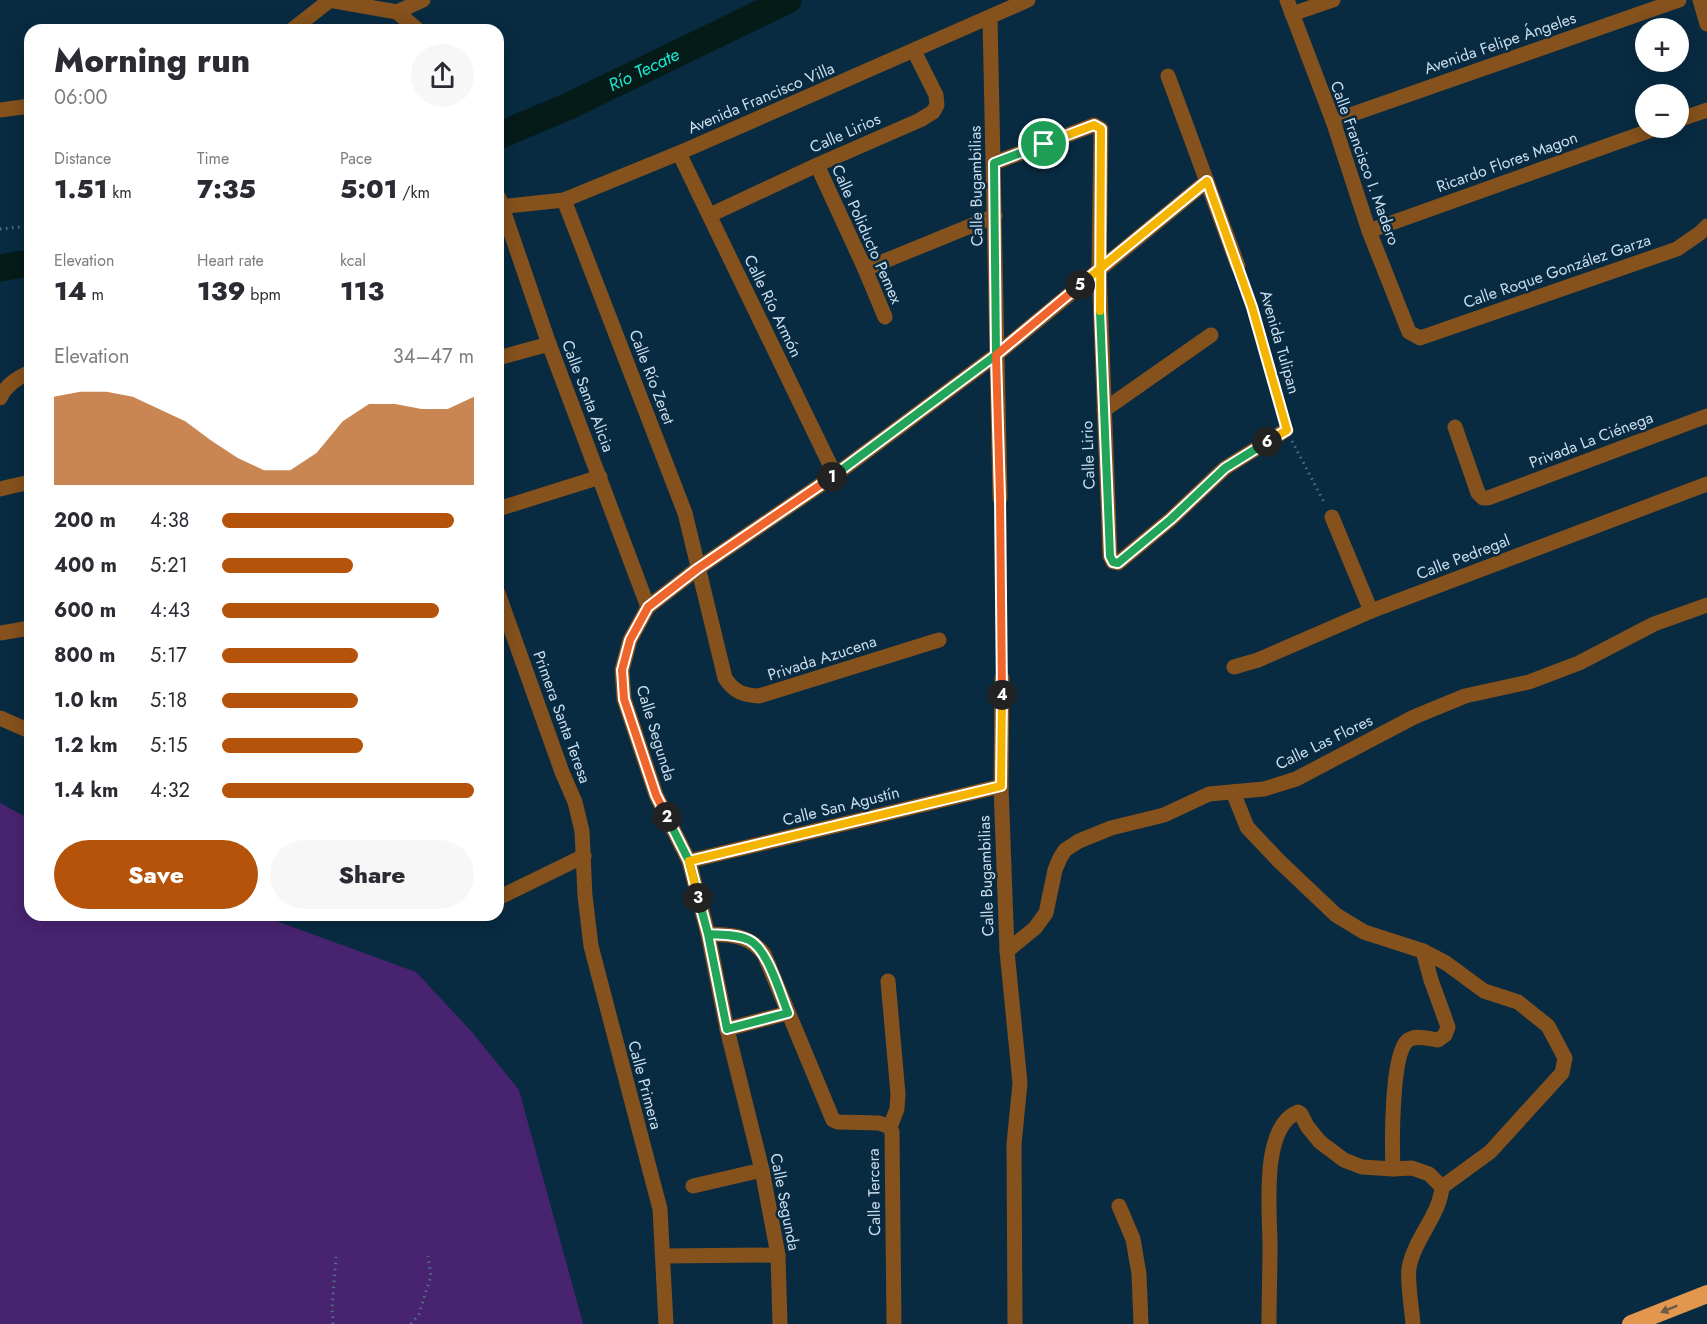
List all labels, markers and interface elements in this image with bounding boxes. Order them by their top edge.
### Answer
street label: Avenida Felipe Ángeles [1421,6,1579,80]
map controls [1635,18,1689,138]
button: + [1635,18,1689,72]
text: Morning run [54,37,250,84]
water label: Río Tecate [604,42,684,98]
button: share [411,44,474,107]
street label: Avenida Francisco Villa [684,57,838,139]
street label: Calle Francisco I. Madero [1325,78,1406,249]
text: 06:00 [54,83,108,112]
button: − [1635,84,1689,138]
street label: Calle Lirios [806,107,884,159]
pin [1018,118,1069,169]
street label: Calle Bugambilias [963,125,989,247]
street label: Ricardo Flores Magon [1433,126,1581,198]
icon: arrive [1027,127,1060,160]
text: Distance [54,147,111,170]
text: Time [197,147,229,170]
text: Pace [340,147,372,170]
street label: Calle Poliducto Pemex [826,161,908,308]
text: 1.51 [54,170,107,208]
text: 7:35 [197,170,256,208]
text: 5:01 [340,170,397,208]
text: km [107,181,132,204]
text: /km [397,181,430,204]
street label: Calle Roque González Garza [1460,228,1654,314]
text: Elevation [54,249,114,272]
text: Heart rate [197,249,264,272]
text: kcal [340,249,366,272]
street label: Calle Río Armón [738,251,808,361]
pin: 5 [1065,270,1095,300]
text: 14 [54,272,87,310]
text: 139 [197,272,246,310]
text: 113 [340,272,384,310]
text: 5 [1075,273,1085,296]
text: m [87,283,104,306]
text: bpm [246,283,281,306]
street label: Avenida Tulipan [1254,288,1306,396]
street label: Calle Río Zeret [623,326,681,428]
street label: Calle Santa Alicia [556,337,620,455]
text: Elevation [54,342,129,371]
text: 34–47 m [393,342,474,371]
street label: Privada La Ciénega [1526,406,1656,474]
street label: Calle Lirio [1075,420,1101,490]
pin: 6 [1252,427,1282,457]
text: 6 [1262,430,1272,453]
pin: 1 [817,462,847,492]
text: 1 [828,465,836,488]
text: 200 m [54,506,116,535]
text: 4:38 [150,506,190,535]
street label: Calle Pedregal [1413,529,1513,585]
text: 400 m [54,551,117,580]
text: 5:21 [150,551,188,580]
text: 600 m [54,596,116,625]
text: 4:43 [150,596,190,625]
street label: Privada Azucena [765,630,879,686]
text: 800 m [54,641,115,670]
text: 5:17 [150,641,187,670]
street label: Primera Santa Teresa [527,647,597,787]
pin: 4 [987,680,1017,710]
street label: Calle Segunda [631,682,681,784]
text: 4 [996,683,1008,706]
text: 1.0 km [54,686,118,715]
text: 5:18 [150,686,187,715]
street label: Calle Las Flores [1272,709,1376,775]
text: 1.2 km [54,731,118,760]
text: 5:15 [150,731,188,760]
text: 1.4 km [54,776,119,805]
text: 4:32 [150,776,190,805]
street label: Calle San Agustín [780,780,902,832]
pin: 2 [652,802,682,832]
text: 2 [662,805,672,828]
street label: Calle Bugambilias [972,815,1000,937]
button: Save [54,840,258,909]
button: Share [270,840,474,909]
pin: 3 [683,883,713,913]
text: 3 [693,886,703,909]
street label: Calle Primera [622,1038,668,1132]
street label: Calle Tercera [862,1148,886,1236]
street label: Calle Segunda [764,1151,806,1253]
one-way arrow [1660,1305,1678,1314]

